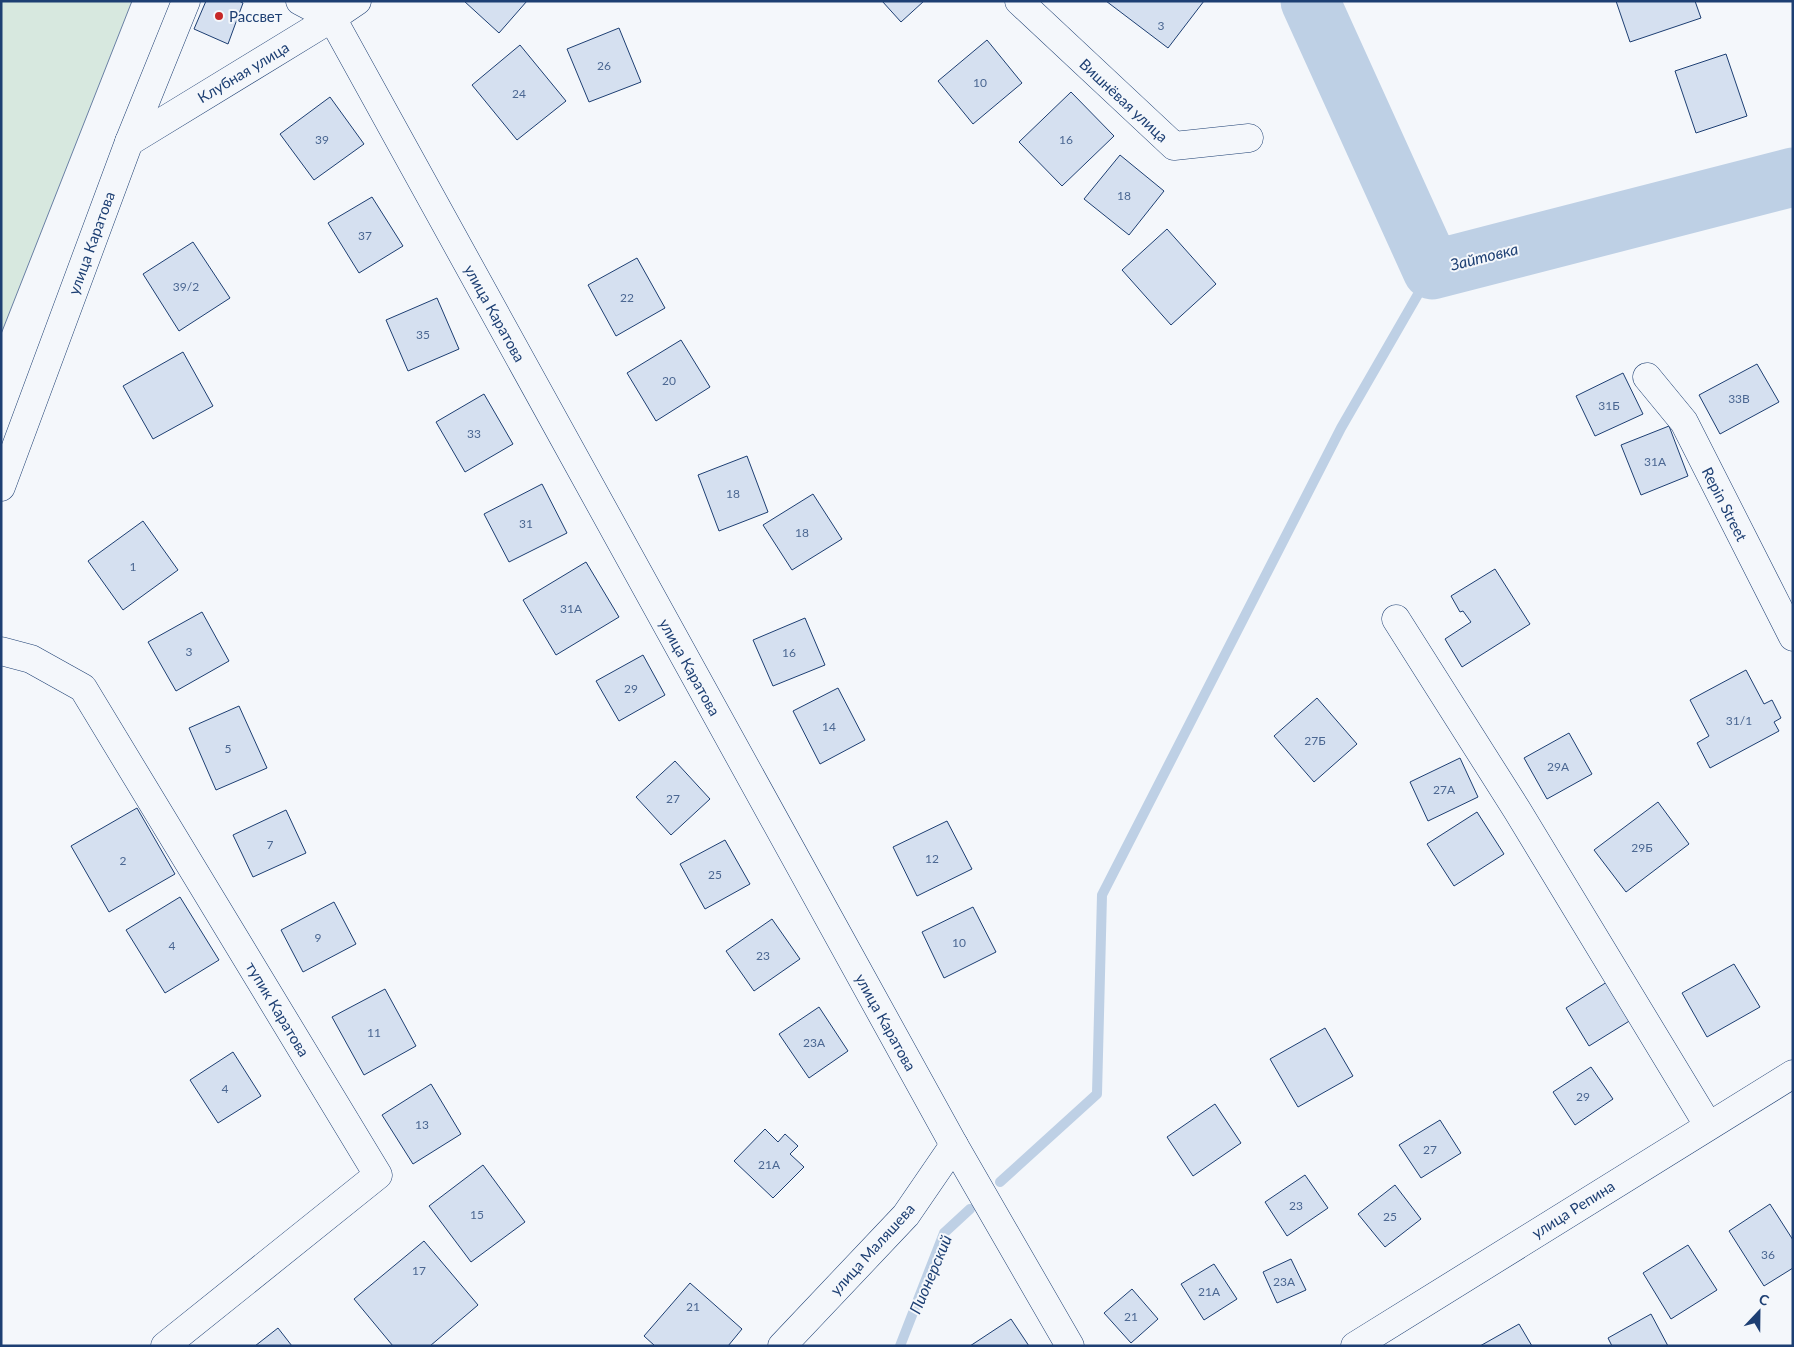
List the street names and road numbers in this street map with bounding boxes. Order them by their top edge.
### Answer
street label: Клубная улица [194,38,292,106]
street label: Вишнёвая улица [1076,55,1172,145]
street label: улица Каратова [64,189,118,297]
street label: улица Каратова [461,261,529,365]
street label: Repin Street [1699,464,1752,545]
street label: улица Каратова [656,615,724,719]
street label: тупик Каратова [243,958,313,1060]
street label: улица Каратова [852,970,920,1074]
street label: улица Репина [1528,1176,1618,1242]
street label: улица Маляшева [826,1199,918,1299]

